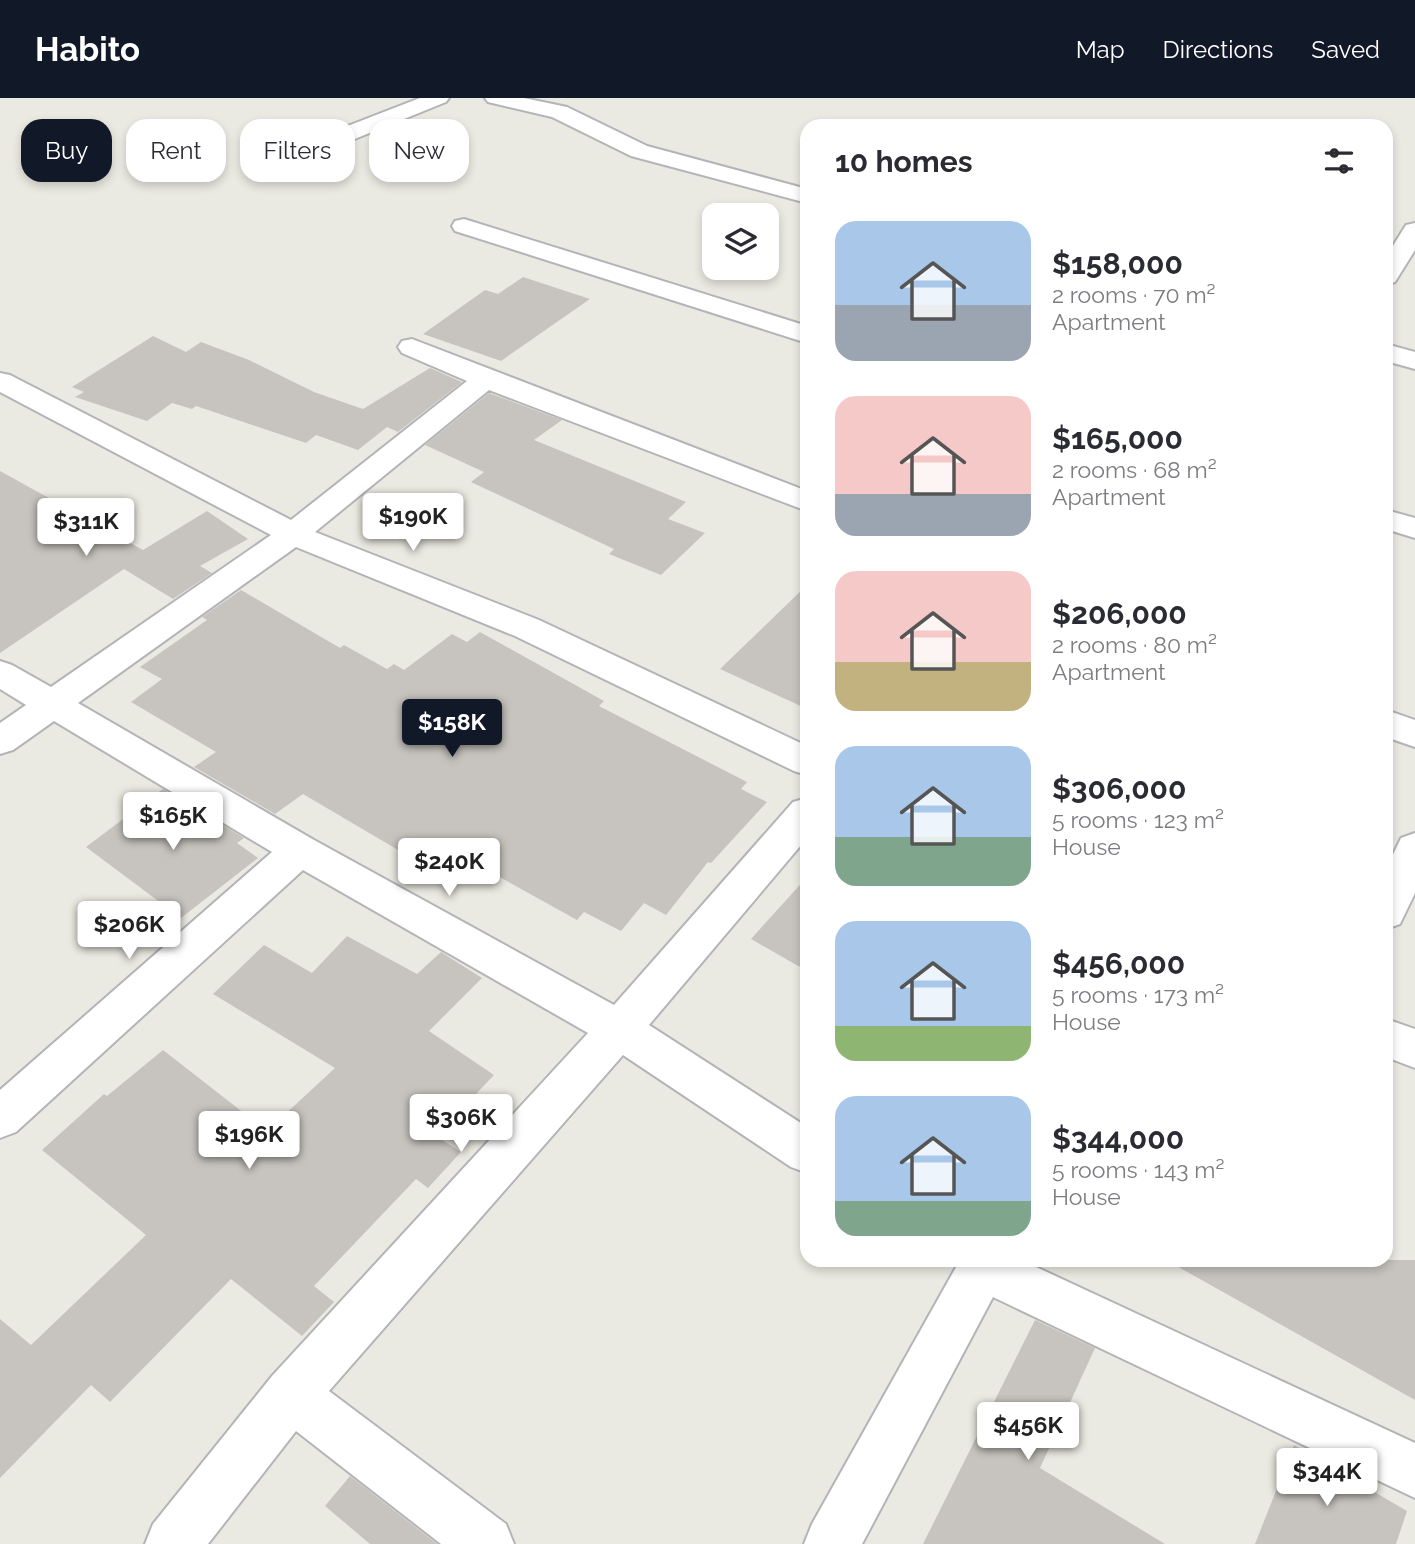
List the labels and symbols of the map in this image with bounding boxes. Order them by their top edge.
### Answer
pin: $190K [364,494,462,553]
pin: $311K [37,498,135,558]
pin: $158K [403,700,501,759]
pin: $165K [124,792,222,852]
pin: $240K [400,838,498,898]
pin: $206K [80,902,178,961]
pin: $306K [412,1094,510,1154]
pin: $196K [200,1112,298,1171]
pin: $456K [979,1402,1077,1462]
pin: $344K [1278,1448,1376,1508]

